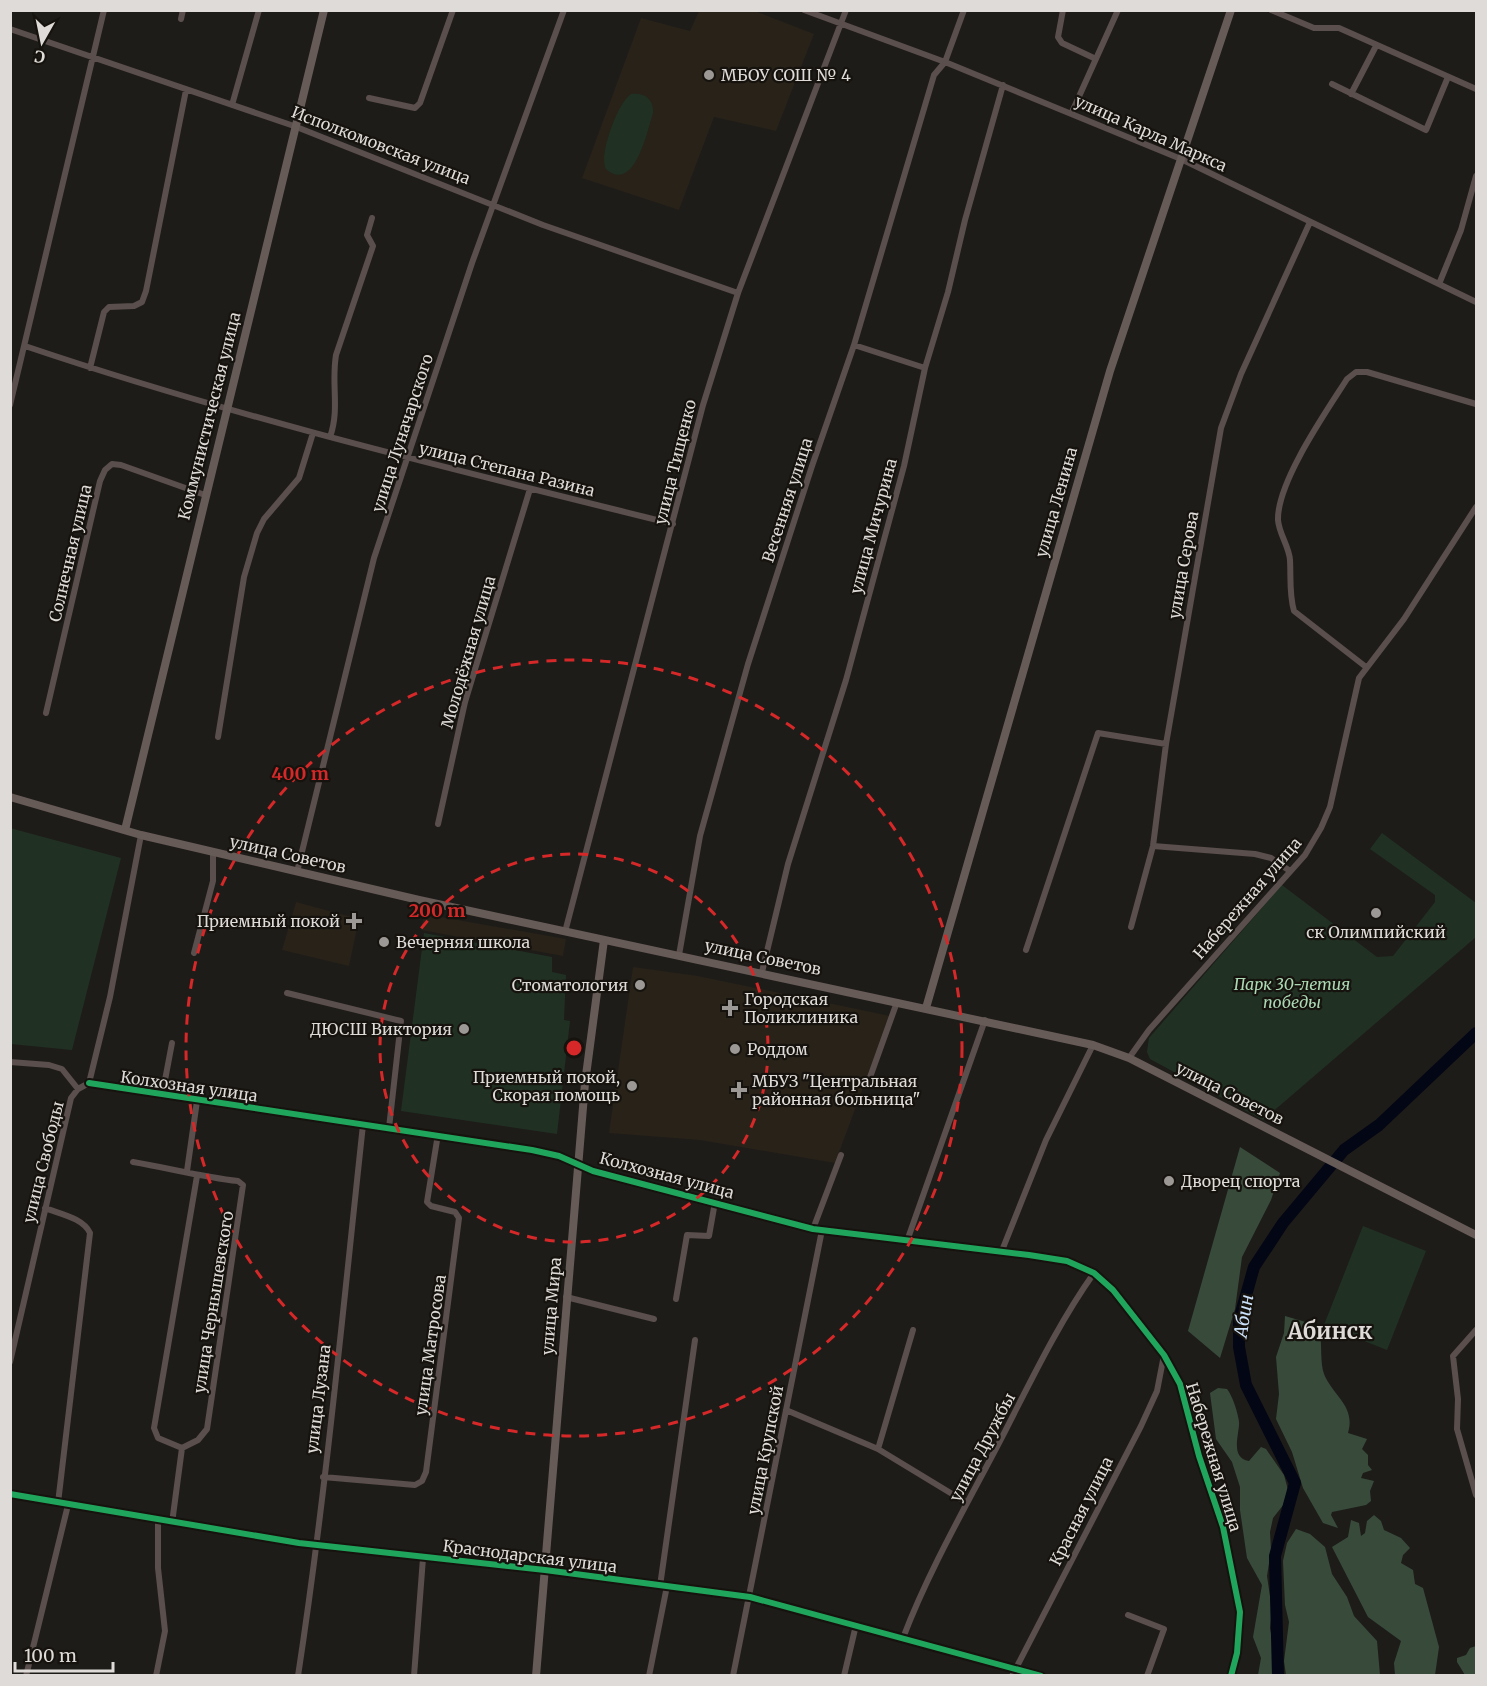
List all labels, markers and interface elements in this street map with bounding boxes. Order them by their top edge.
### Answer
north arrow [12,12,72,72]
text: С [33,46,46,68]
place label: МБОУ СОШ № 4 [721,65,851,85]
marker: МБОУ СОШ № 4 [702,68,716,82]
street label: улица Карла Маркса [1072,90,1231,176]
street label: Исполкомовская улица [289,102,474,188]
street label: Коммунистическая улица [173,310,245,522]
street label: улица Луначарского [367,351,437,515]
street label: улица Тищенко [650,397,700,527]
street label: Весенняя улица [757,435,817,565]
street label: улица Степана Разина [417,437,597,501]
street label: улица Ленина [1031,444,1081,560]
street label: улица Мичурина [845,456,901,596]
street label: Солнечная улица [44,482,96,624]
street label: улица Серова [1164,509,1202,620]
street label: Молодёжная улица [437,573,500,731]
text: 400 m [271,762,329,785]
street label: улица Советов [228,831,348,877]
street label: Набережная улица [1189,833,1306,963]
text: 200 m [409,899,465,922]
marker: ск Олимпийский [1369,906,1383,920]
place label: Приемный покой [197,911,340,931]
marker: Приемный покой [345,912,363,930]
place label: ск Олимпийский [1306,922,1446,942]
place label: Вечерняя школа [396,932,530,952]
marker: Вечерняя школа [377,935,391,949]
street label: улица Советов [703,935,823,979]
park label: Парк 30-летия победы [1234,974,1350,1012]
place label: Стоматология [512,975,628,995]
marker: Стоматология [633,978,647,992]
place label: Городская Поликлиника [744,989,858,1027]
marker: Городская Поликлиника [721,999,739,1017]
place label: ДЮСШ Виктория [310,1019,452,1039]
marker: ДЮСШ Виктория [457,1022,471,1036]
centre of rings [564,1038,584,1058]
place label: Роддом [747,1039,808,1059]
marker: Роддом [728,1042,742,1056]
street label: улица Советов [1173,1057,1287,1129]
street label: Колхозная улица [119,1066,259,1106]
place label: Приемный покой, Скорая помощь [473,1067,620,1105]
place label: МБУЗ "Центральная районная больница" [752,1071,921,1109]
marker: Приемный покой, Скорая помощь [625,1079,639,1093]
marker: МБУЗ "Центральная районная больница" [730,1081,748,1099]
street label: улица Свободы [18,1099,68,1225]
street label: Колхозная улица [598,1147,737,1203]
place label: Дворец спорта [1181,1171,1301,1191]
marker: Дворец спорта [1162,1174,1176,1188]
street label: улица Чернышевского [189,1209,237,1395]
street label: улица Мира [537,1256,565,1356]
street label: улица Матросова [410,1273,450,1417]
water label: Абин [1228,1293,1258,1341]
district label: Абинск [1286,1317,1373,1345]
street label: улица Лузана [301,1343,335,1455]
street label: Набережная улица [1182,1380,1246,1534]
street label: улица Крупской [743,1384,787,1516]
street label: улица Дружбы [945,1389,1019,1505]
street label: Красная улица [1045,1453,1117,1569]
street label: Краснодарская улица [442,1535,619,1577]
scale bar [15,1635,112,1673]
text: 100 m [24,1644,77,1667]

